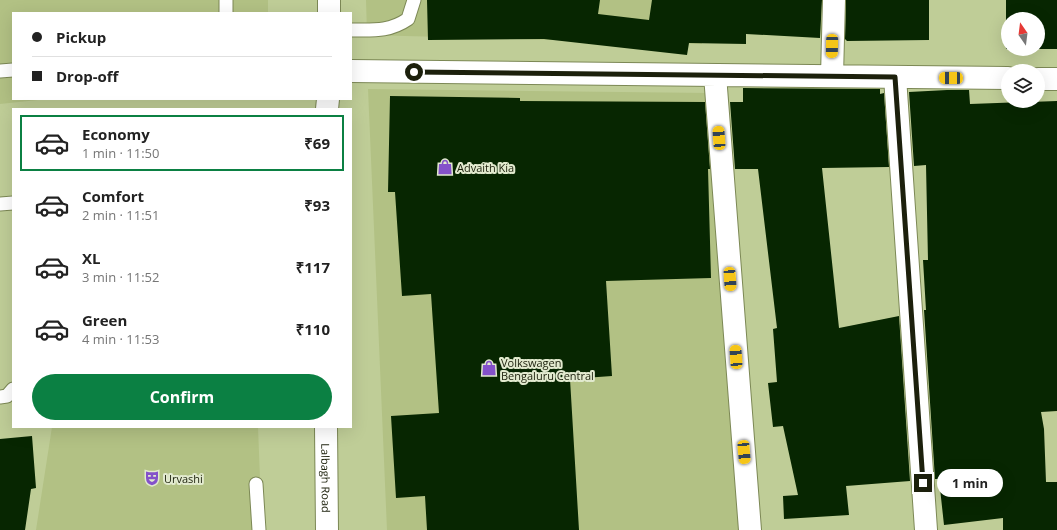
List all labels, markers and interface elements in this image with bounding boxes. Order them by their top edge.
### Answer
north arrow [1001,12,1045,56]
map controls [1001,12,1045,108]
text: Pickup [56,27,106,47]
car [826,34,838,58]
route start [405,63,423,81]
button: layers [1001,64,1045,108]
text: Drop-off [56,66,118,86]
car [939,72,963,84]
text: Economy [82,124,150,144]
icon: car [34,125,70,161]
car [712,126,726,150]
text: ₹69 [304,133,330,153]
text: 1 min · 11:50 [82,144,159,162]
shop icon: Advaith Kia [436,158,454,176]
place label: Advaith Kia [457,160,514,175]
text: Comfort [82,186,144,206]
icon: car [34,187,70,223]
text: ₹93 [304,195,330,215]
text: 2 min · 11:51 [82,206,159,224]
text: XL [82,248,100,268]
icon: car [34,249,70,285]
text: ₹117 [296,257,330,277]
car [723,267,737,291]
text: 3 min · 11:52 [82,268,159,286]
text: Green [82,310,127,330]
icon: car [34,311,70,347]
text: ₹110 [296,319,330,339]
text: 4 min · 11:53 [82,330,159,348]
car [729,345,743,369]
place label: Volkswagen Bengaluru Central [501,355,594,383]
shop icon: Volkswagen Bengaluru Central [480,359,498,377]
button: Confirm [32,374,332,420]
car [737,440,751,464]
street label: Lalbagh Road [319,443,334,513]
theatre icon: Urvashi [143,469,161,487]
callout: 1 min [937,469,1003,497]
place label: Urvashi [164,471,203,486]
route end [914,474,932,492]
text: 1 min [952,474,988,492]

